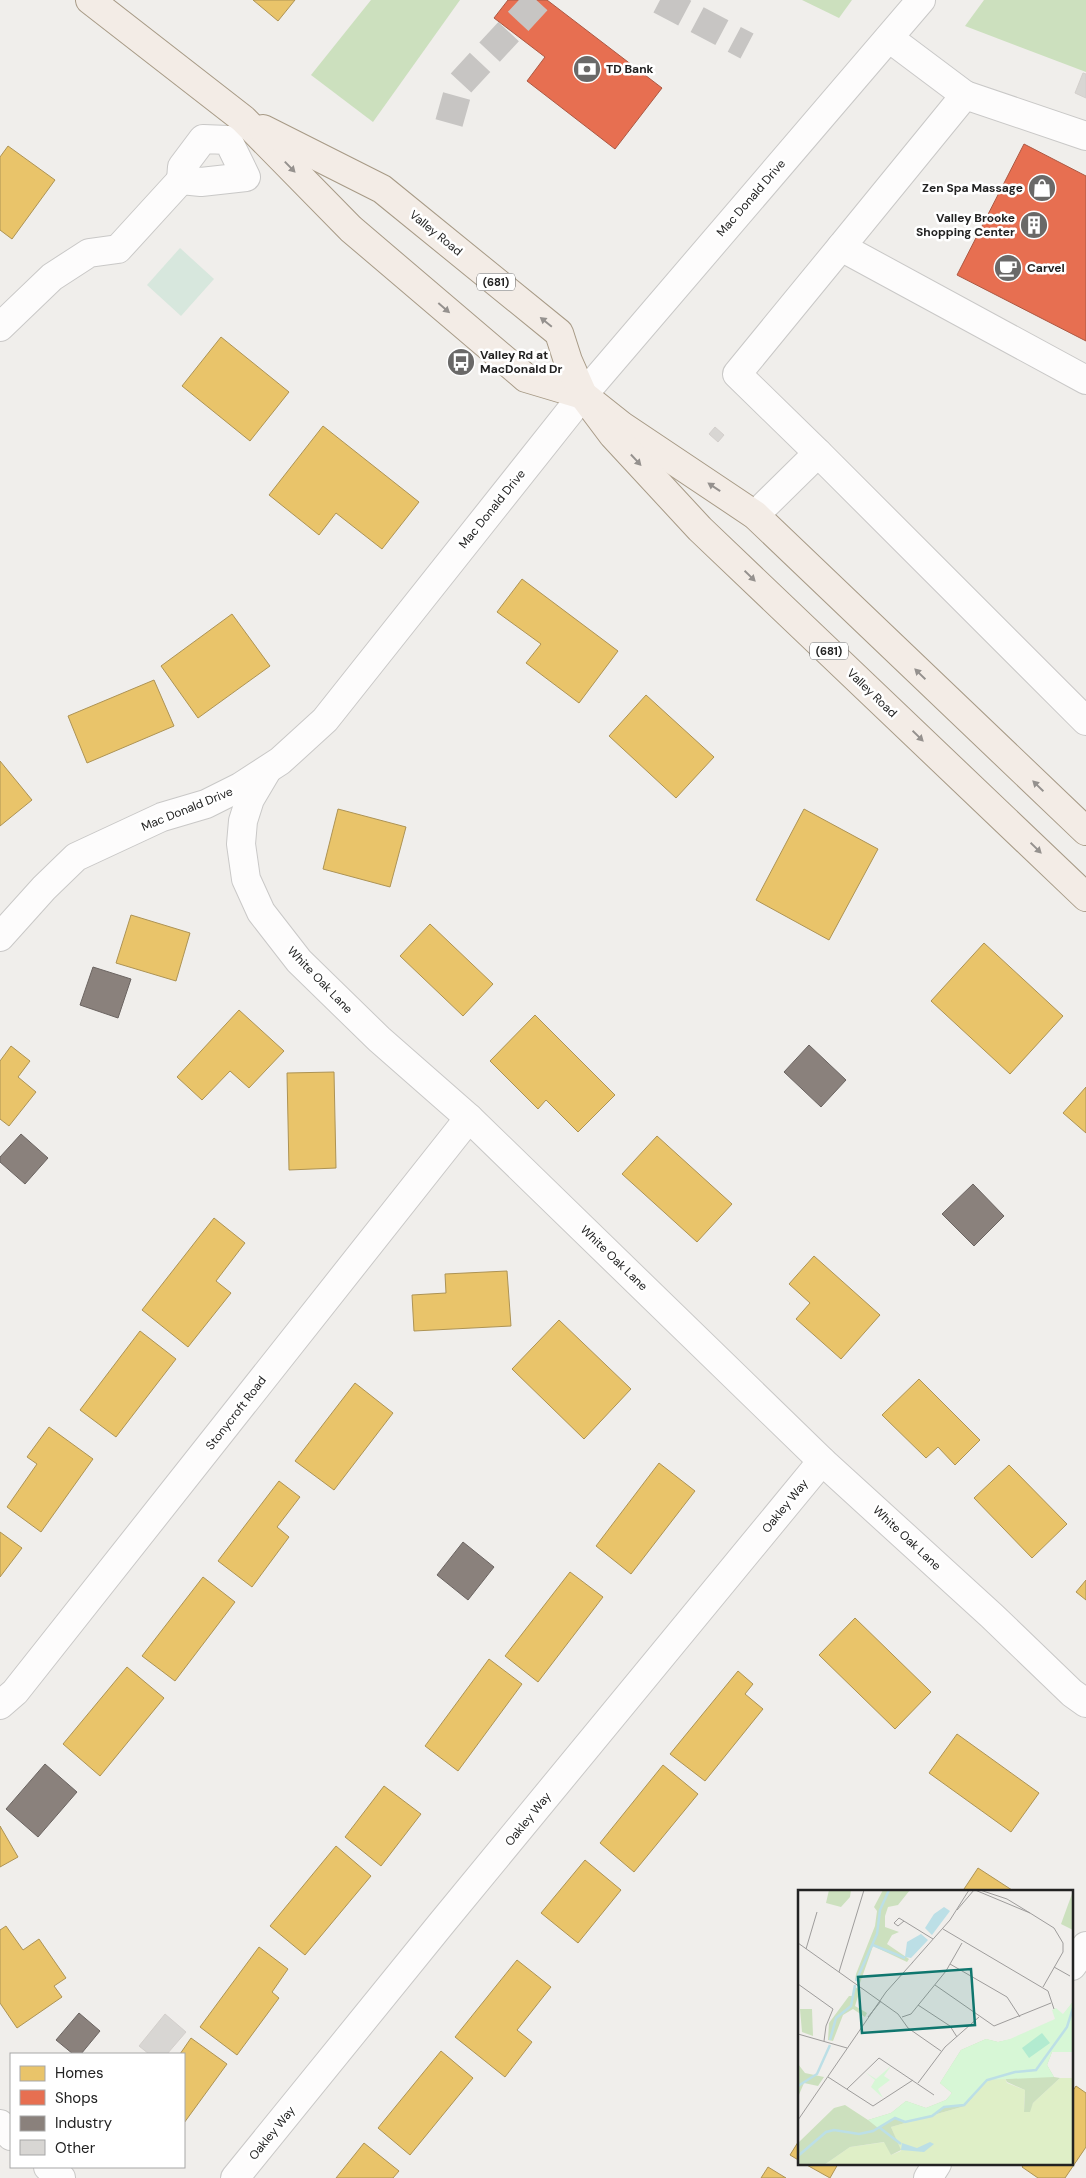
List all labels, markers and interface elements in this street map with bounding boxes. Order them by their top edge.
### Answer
bank icon: TD Bank [572,54,602,84]
place label: TD Bank [606,61,654,77]
street label: Mac Donald Drive [713,156,789,240]
one-way arrow [284,160,296,172]
shop icon: Zen Spa Massage [1027,173,1057,203]
place label: Zen Spa Massage [922,180,1023,196]
street label: Valley Road [406,207,466,259]
place label: Valley Brooke Shopping Center [916,210,1015,240]
building icon: Valley Brooke Shopping Center [1019,210,1049,240]
cafe icon: Carvel [993,253,1023,283]
place label: Carvel [1027,260,1065,276]
road number: (681) [477,274,515,290]
one-way arrow [437,302,450,313]
one-way arrow [539,317,552,328]
bus stop icon: Valley Rd at MacDonald Dr [446,347,476,377]
place label: Valley Rd at MacDonald Dr [480,347,563,377]
one-way arrow [630,454,642,466]
street label: Mac Donald Drive [455,466,529,552]
one-way arrow [708,483,721,492]
one-way arrow [744,570,756,582]
road number: (681) [810,642,848,659]
street label: Valley Road [844,665,900,721]
one-way arrow [915,668,927,680]
one-way arrow [912,730,924,742]
one-way arrow [1032,780,1044,792]
street label: Mac Donald Drive [139,783,235,835]
one-way arrow [1029,842,1041,854]
street label: White Oak Lane [284,943,356,1017]
street label: White Oak Lane [577,1222,651,1294]
street label: Stonycroft Road [202,1373,270,1453]
street label: Oakley Way [758,1475,812,1536]
street label: White Oak Lane [870,1502,945,1574]
street label: Oakley Way [501,1788,555,1849]
inset map [798,1890,1074,2166]
legend [10,2053,185,2168]
text: Homes [55,2063,104,2083]
text: Shops [55,2088,98,2108]
street label: Oakley Way [245,2102,299,2163]
text: Industry [55,2113,113,2133]
text: Other [55,2138,96,2158]

